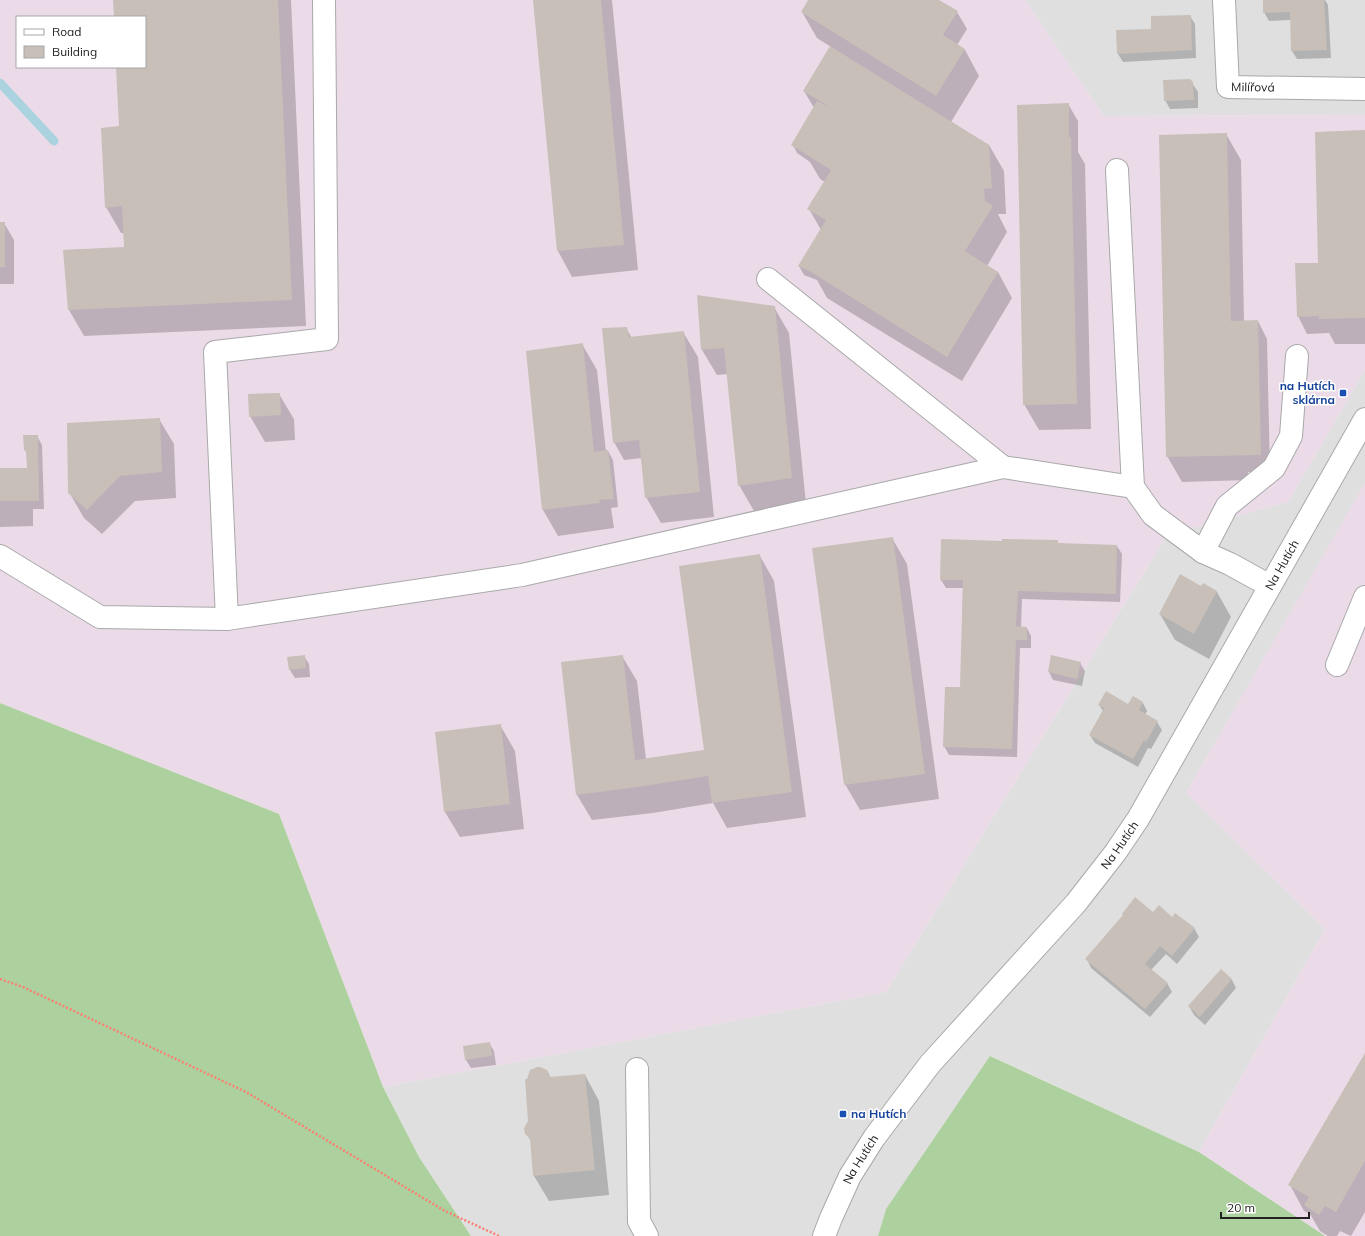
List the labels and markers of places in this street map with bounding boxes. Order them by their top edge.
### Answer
place label: na Hutích sklárna [1280,378,1335,407]
marker: na Hutích sklárna [1338,388,1348,398]
place label: na Hutích [851,1106,906,1121]
marker: na Hutích [838,1109,848,1119]

